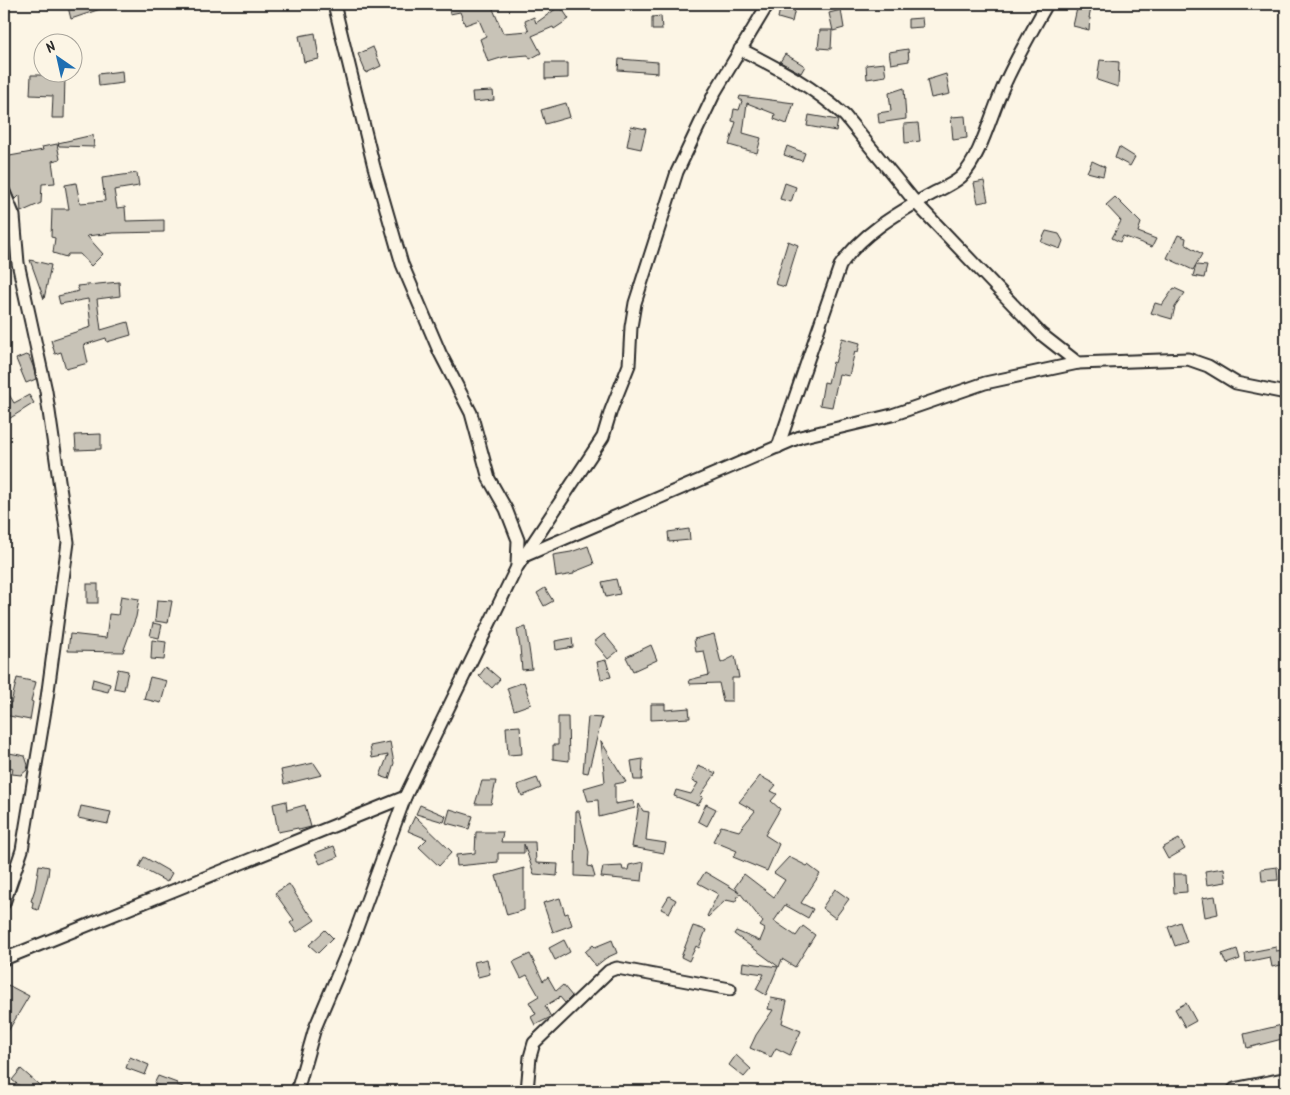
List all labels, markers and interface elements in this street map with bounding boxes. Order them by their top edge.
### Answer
north arrow [32,32,82,82]
text: N [41,36,61,60]

